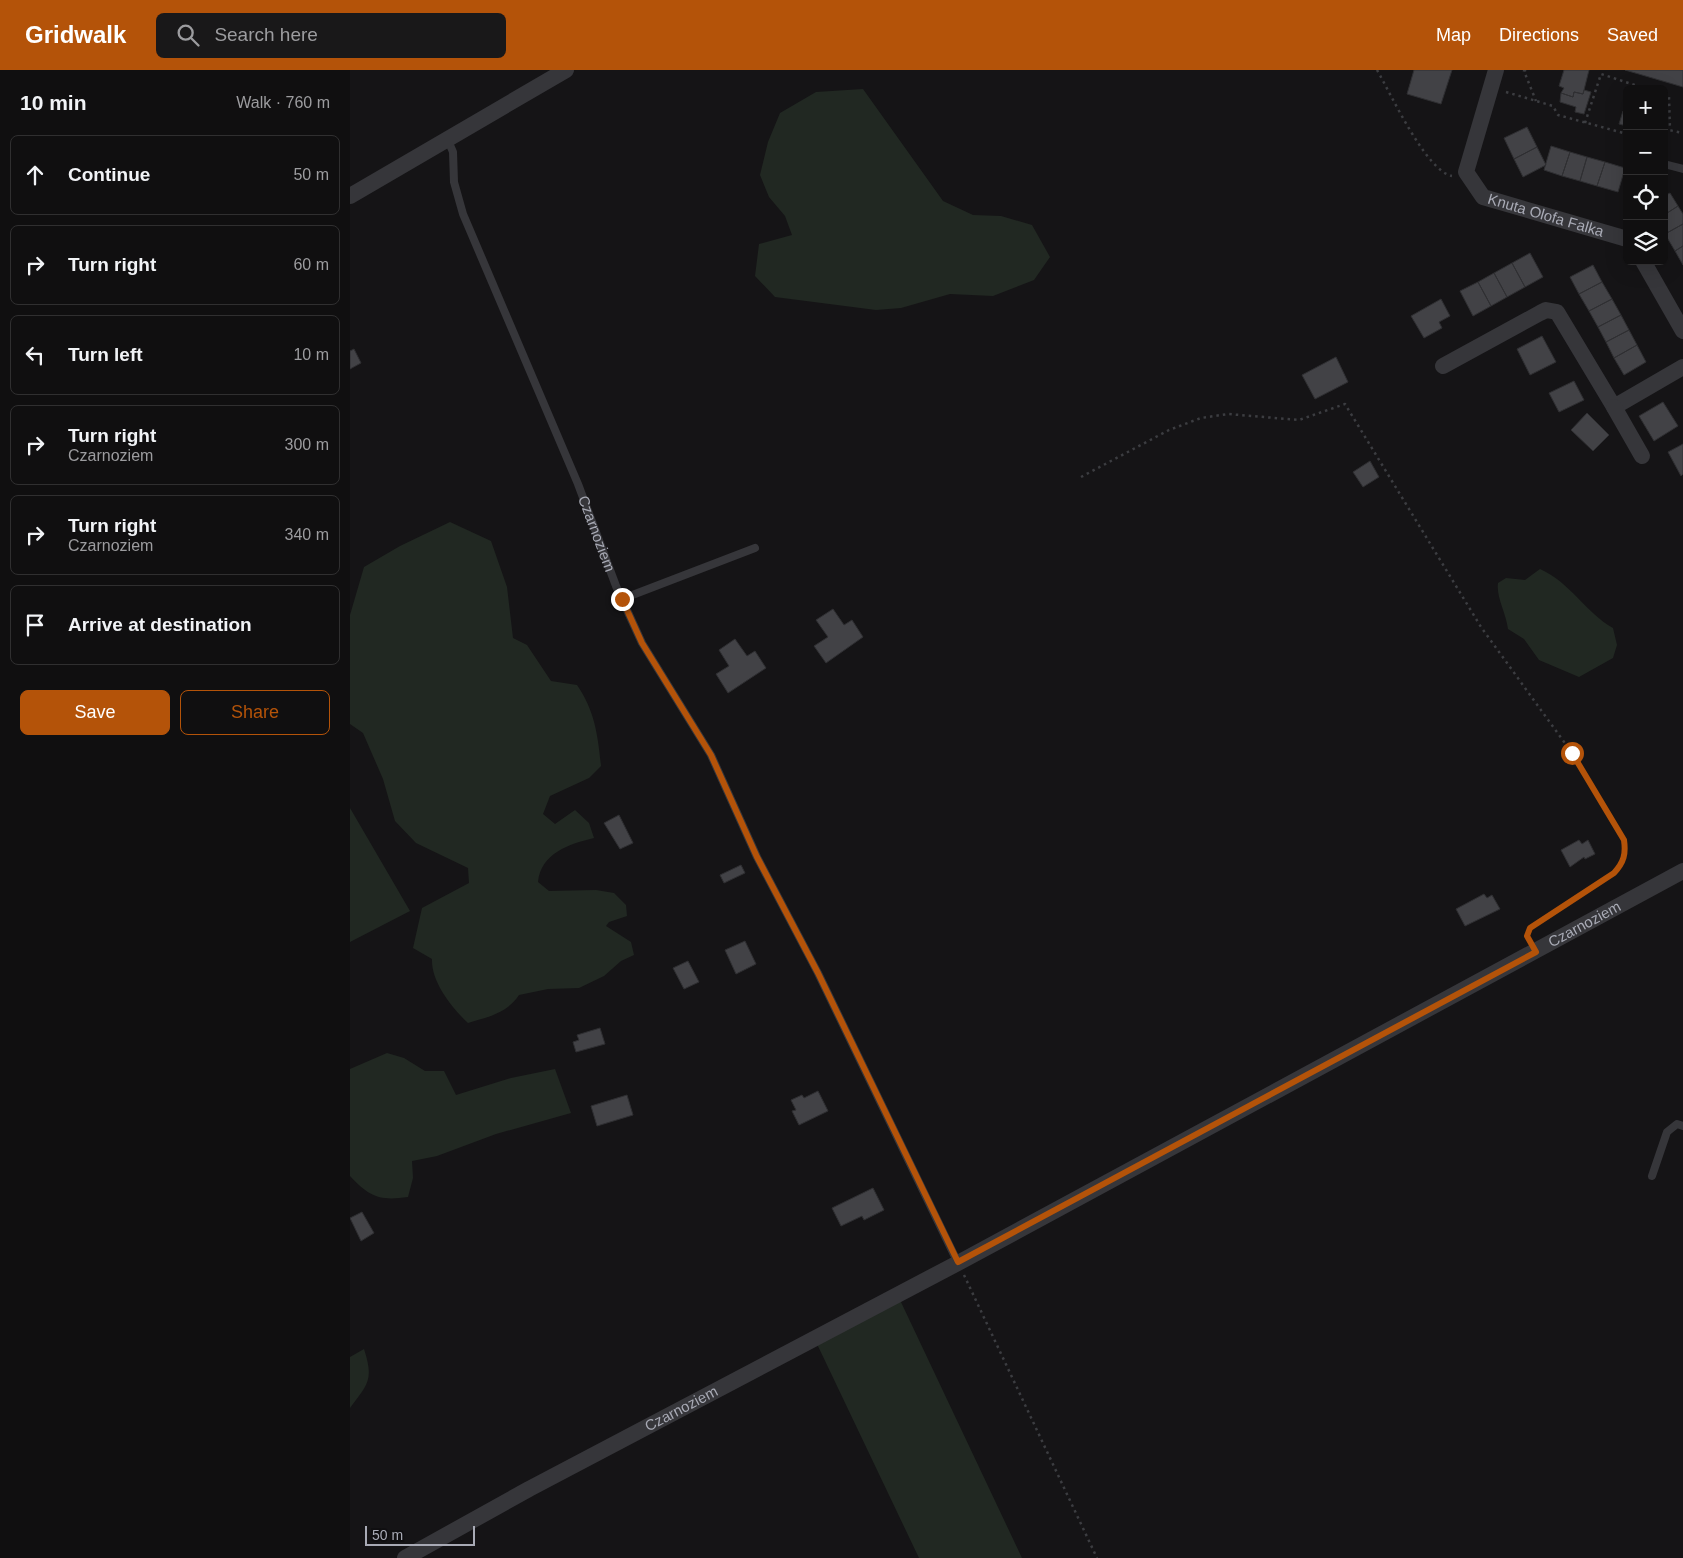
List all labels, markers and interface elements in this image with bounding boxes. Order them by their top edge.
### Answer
search box [156,13,506,58]
text: Gridwalk [25,21,126,48]
icon: search [174,21,202,49]
text: Search here [214,24,318,45]
text: Map [1436,25,1471,45]
text: Directions [1499,25,1579,45]
text: Saved [1607,25,1658,45]
map controls [1623,85,1668,265]
button: + [1623,85,1668,130]
text: 10 min [20,91,87,114]
text: Walk · 760 m [236,94,330,111]
button: − [1623,130,1668,175]
icon: ahead [21,161,49,189]
text: Continue [68,164,150,185]
text: 50 m [293,166,329,183]
button: locate [1623,175,1668,220]
street label: Knuta Olofa Falka [1486,190,1607,240]
button: layers [1623,220,1668,265]
icon: right [21,251,49,279]
text: Turn right [68,254,156,275]
text: 60 m [293,256,329,273]
icon: left [21,341,49,369]
text: Turn left [68,344,143,365]
text: 10 m [293,346,329,363]
text: Turn right [68,425,156,446]
icon: right [21,431,49,459]
text: 300 m [285,436,329,453]
text: Czarnoziem [68,447,153,464]
street label: Czarnoziem [575,493,619,574]
text: Turn right [68,515,156,536]
icon: right [21,521,49,549]
text: 340 m [285,526,329,543]
text: Czarnoziem [68,537,153,554]
route end [611,588,634,611]
icon: arrive [21,611,49,639]
text: Arrive at destination [68,614,252,635]
button: Save [20,690,170,735]
button: Share [180,690,330,735]
route start [1561,742,1584,765]
street label: Czarnoziem [1545,897,1624,950]
street label: Czarnoziem [642,1382,720,1435]
scale bar [365,1523,475,1546]
text: 50 m [372,1527,403,1543]

